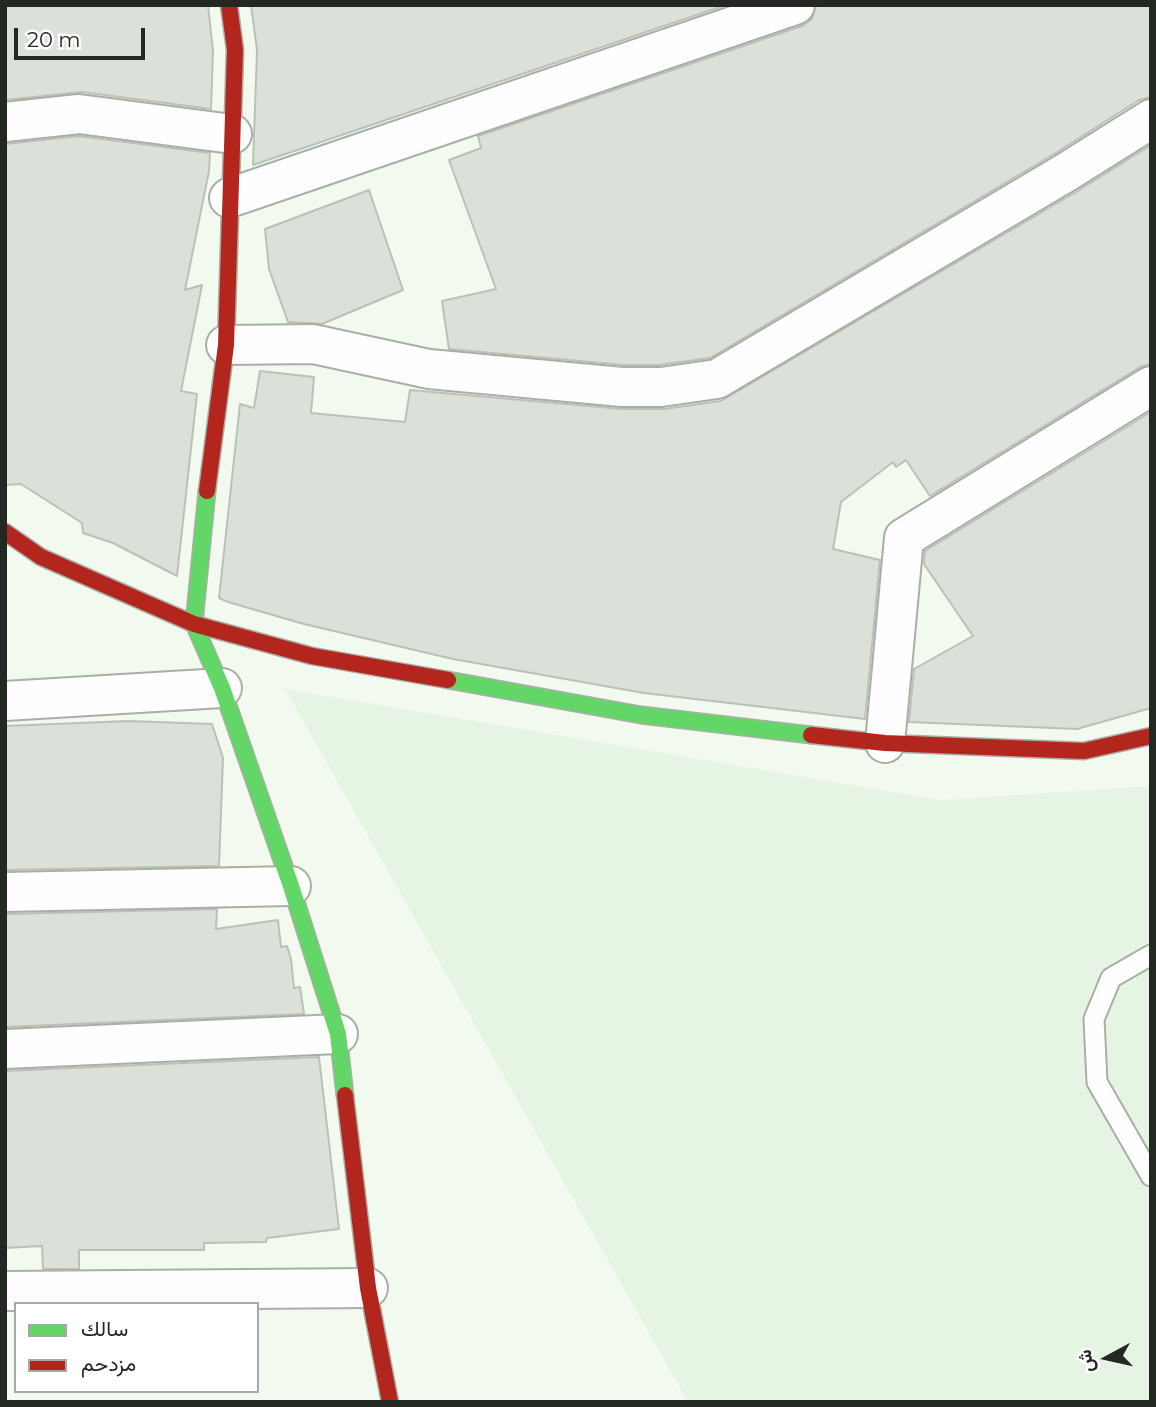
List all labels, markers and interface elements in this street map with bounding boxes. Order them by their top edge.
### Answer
scale bar [18,14,149,58]
text: 20 m [27,27,81,52]
legend [14,1302,259,1393]
text: سالك [81,1316,128,1341]
north arrow [1072,1323,1142,1393]
text: ش [1073,1348,1099,1374]
text: مزدحم [81,1351,136,1376]

